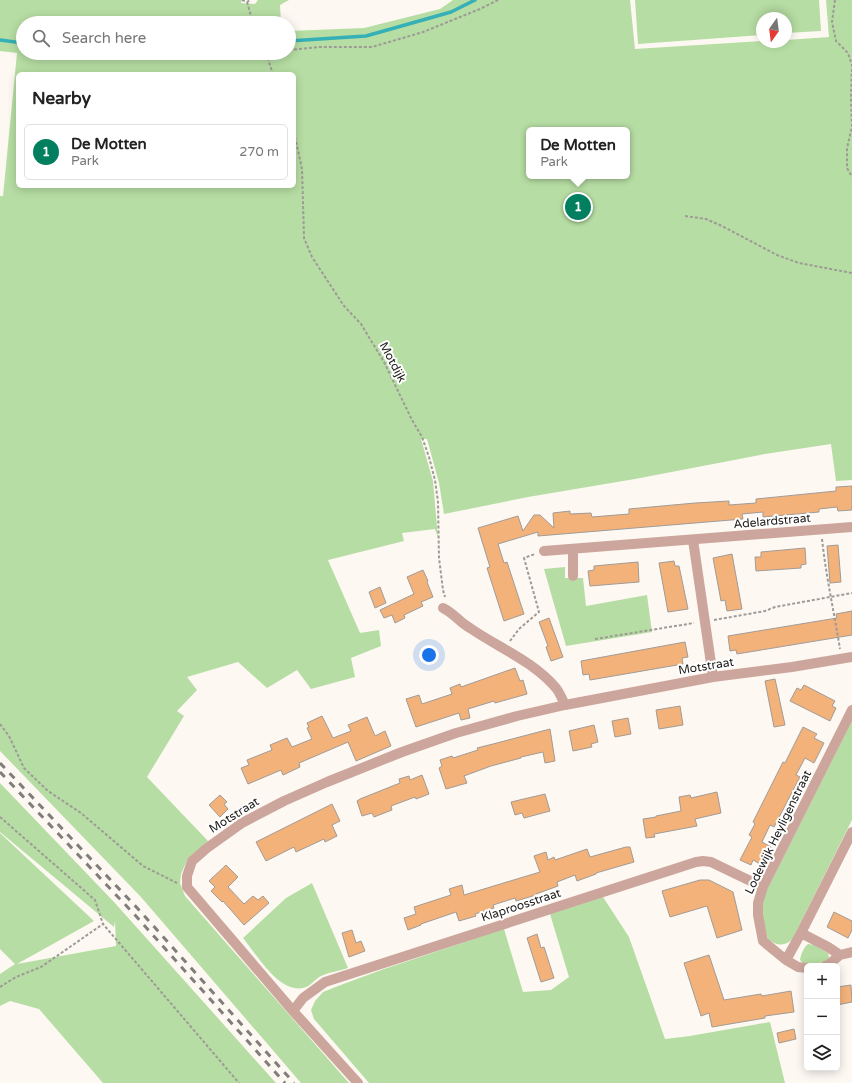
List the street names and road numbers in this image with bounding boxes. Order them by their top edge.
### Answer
street label: Motdijk [377,340,410,385]
street label: Adelardstraat [733,511,812,531]
street label: Motstraat [677,655,735,677]
street label: Lodewijk Heyligenstraat [742,767,814,896]
street label: Motstraat [207,794,262,836]
street label: Klaproosstraat [479,885,563,924]

